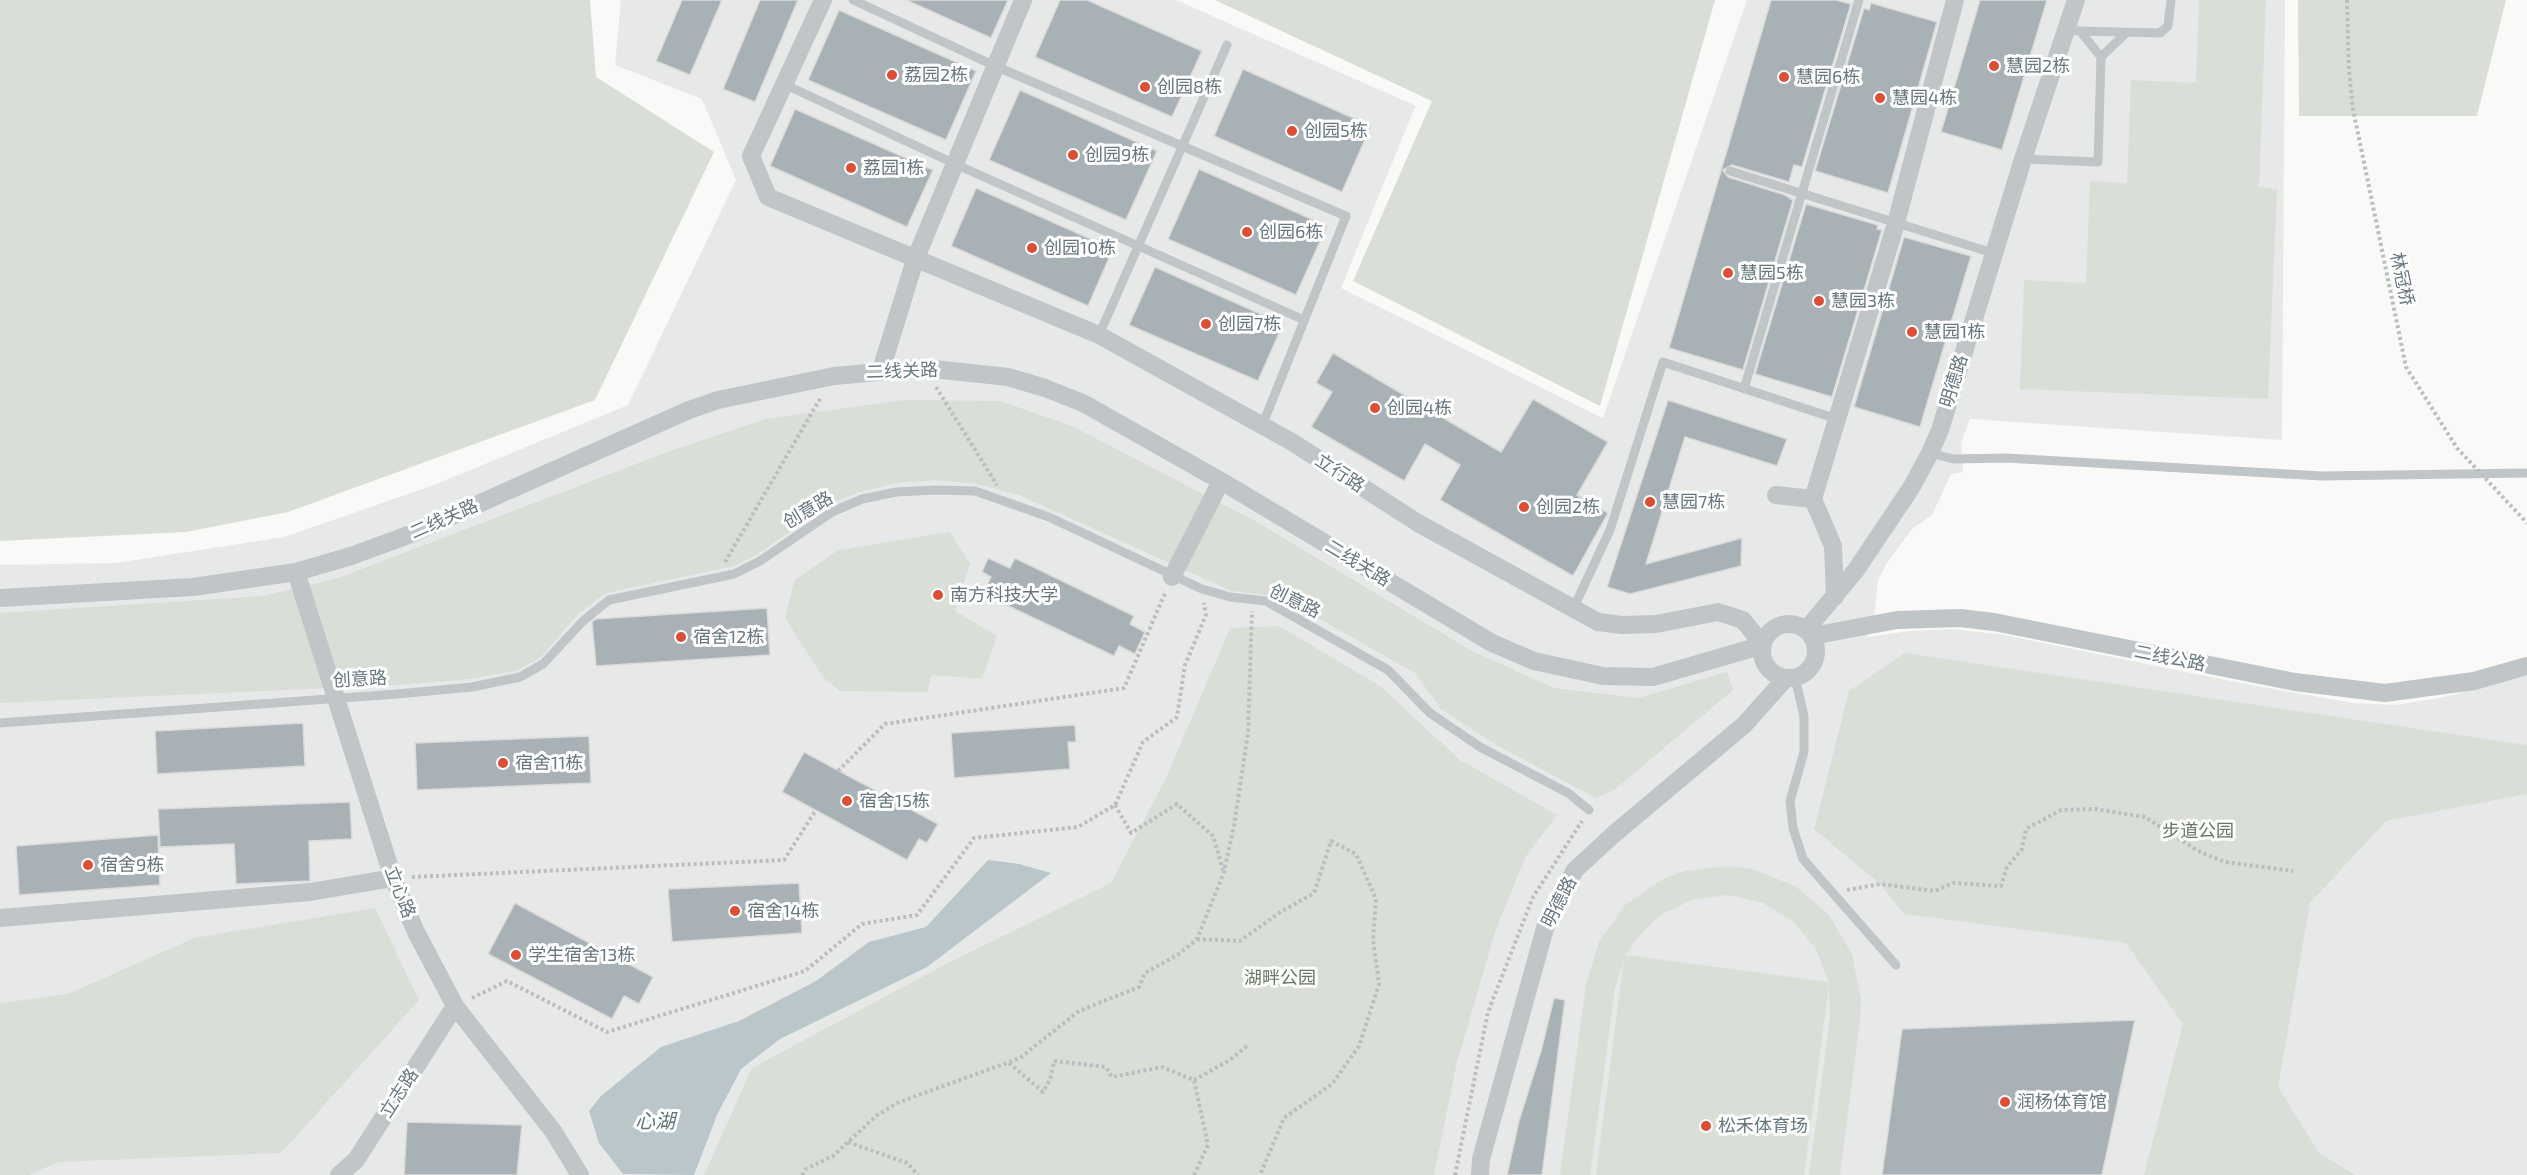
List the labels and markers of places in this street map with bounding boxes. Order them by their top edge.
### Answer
place label: 慧园2栋 [2006,55,2070,77]
marker: 慧园2栋 [1987,59,2001,73]
place label: 荔园2栋 [904,64,968,86]
place label: 慧园6栋 [1796,66,1860,88]
marker: 荔园2栋 [885,68,899,82]
marker: 慧园6栋 [1777,70,1791,84]
place label: 创园8栋 [1157,76,1222,98]
marker: 创园8栋 [1138,80,1152,94]
place label: 慧园4栋 [1892,87,1957,109]
marker: 慧园4栋 [1873,91,1887,105]
place label: 创园5栋 [1304,120,1368,142]
marker: 创园5栋 [1285,124,1299,138]
place label: 创园9栋 [1085,144,1149,166]
marker: 创园9栋 [1066,148,1080,162]
place label: 荔园1栋 [863,157,924,179]
marker: 荔园1栋 [844,161,858,175]
place label: 创园6栋 [1259,221,1323,243]
marker: 创园6栋 [1240,225,1254,239]
place label: 创园10栋 [1044,237,1116,259]
marker: 创园10栋 [1025,241,1039,255]
place label: 慧园5栋 [1740,262,1804,284]
marker: 慧园5栋 [1721,266,1735,280]
place label: 慧园3栋 [1831,290,1895,312]
marker: 慧园3栋 [1812,294,1826,308]
place label: 创园7栋 [1218,313,1281,335]
marker: 创园7栋 [1199,317,1213,331]
place label: 慧园1栋 [1924,321,1985,343]
marker: 慧园1栋 [1905,325,1919,339]
place label: 创园4栋 [1387,397,1452,419]
marker: 创园4栋 [1368,401,1382,415]
place label: 慧园7栋 [1662,491,1725,513]
marker: 慧园7栋 [1643,495,1657,509]
place label: 创园2栋 [1536,496,1600,518]
marker: 创园2栋 [1517,500,1531,514]
place label: 南方科技大学 [950,584,1058,606]
marker: 南方科技大学 [931,588,945,602]
place label: 宿舍12栋 [693,626,764,648]
marker: 宿舍12栋 [674,630,688,644]
place label: 宿舍11栋 [515,752,583,774]
marker: 宿舍11栋 [496,756,510,770]
place label: 宿舍15栋 [859,790,930,812]
marker: 宿舍15栋 [840,794,854,808]
place label: 宿舍9栋 [100,854,164,876]
marker: 宿舍9栋 [81,858,95,872]
place label: 宿舍14栋 [747,900,819,922]
marker: 宿舍14栋 [728,904,742,918]
place label: 学生宿舍13栋 [528,944,635,966]
marker: 学生宿舍13栋 [509,948,523,962]
place label: 润杨体育馆 [2017,1091,2107,1113]
marker: 润杨体育馆 [1998,1095,2012,1109]
place label: 松禾体育场 [1718,1115,1808,1137]
marker: 松禾体育场 [1699,1119,1713,1133]

